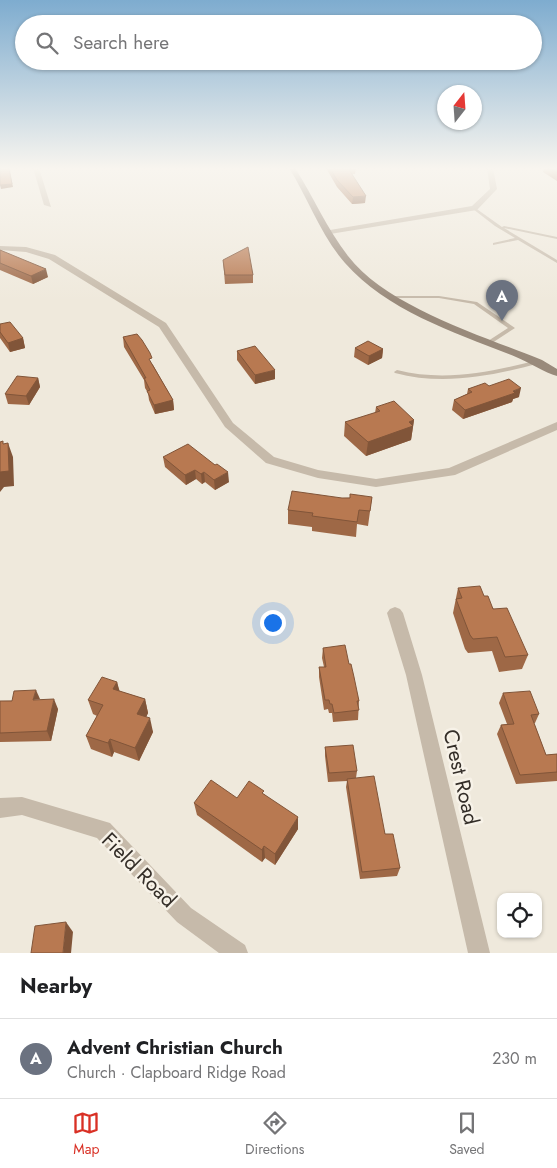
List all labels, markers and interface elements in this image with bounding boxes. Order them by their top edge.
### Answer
search box [15,15,542,70]
icon: search [33,29,61,57]
text: Search here [73,29,169,56]
north arrow [437,85,482,130]
pin: A [486,280,518,321]
your location [260,610,286,636]
street label: Crest Road [435,726,487,828]
street label: Field Road [95,826,183,914]
map controls [497,893,542,938]
button: locate [497,893,542,938]
text: Nearby [20,971,92,1001]
text: Advent Christian Church [67,1034,283,1061]
text: A [30,1047,42,1070]
text: 230 m [492,1047,537,1070]
text: Church · Clapboard Ridge Road [67,1061,286,1084]
tab: Map [72,1109,100,1159]
tab: Directions [245,1109,304,1159]
tab: Saved [449,1109,485,1159]

